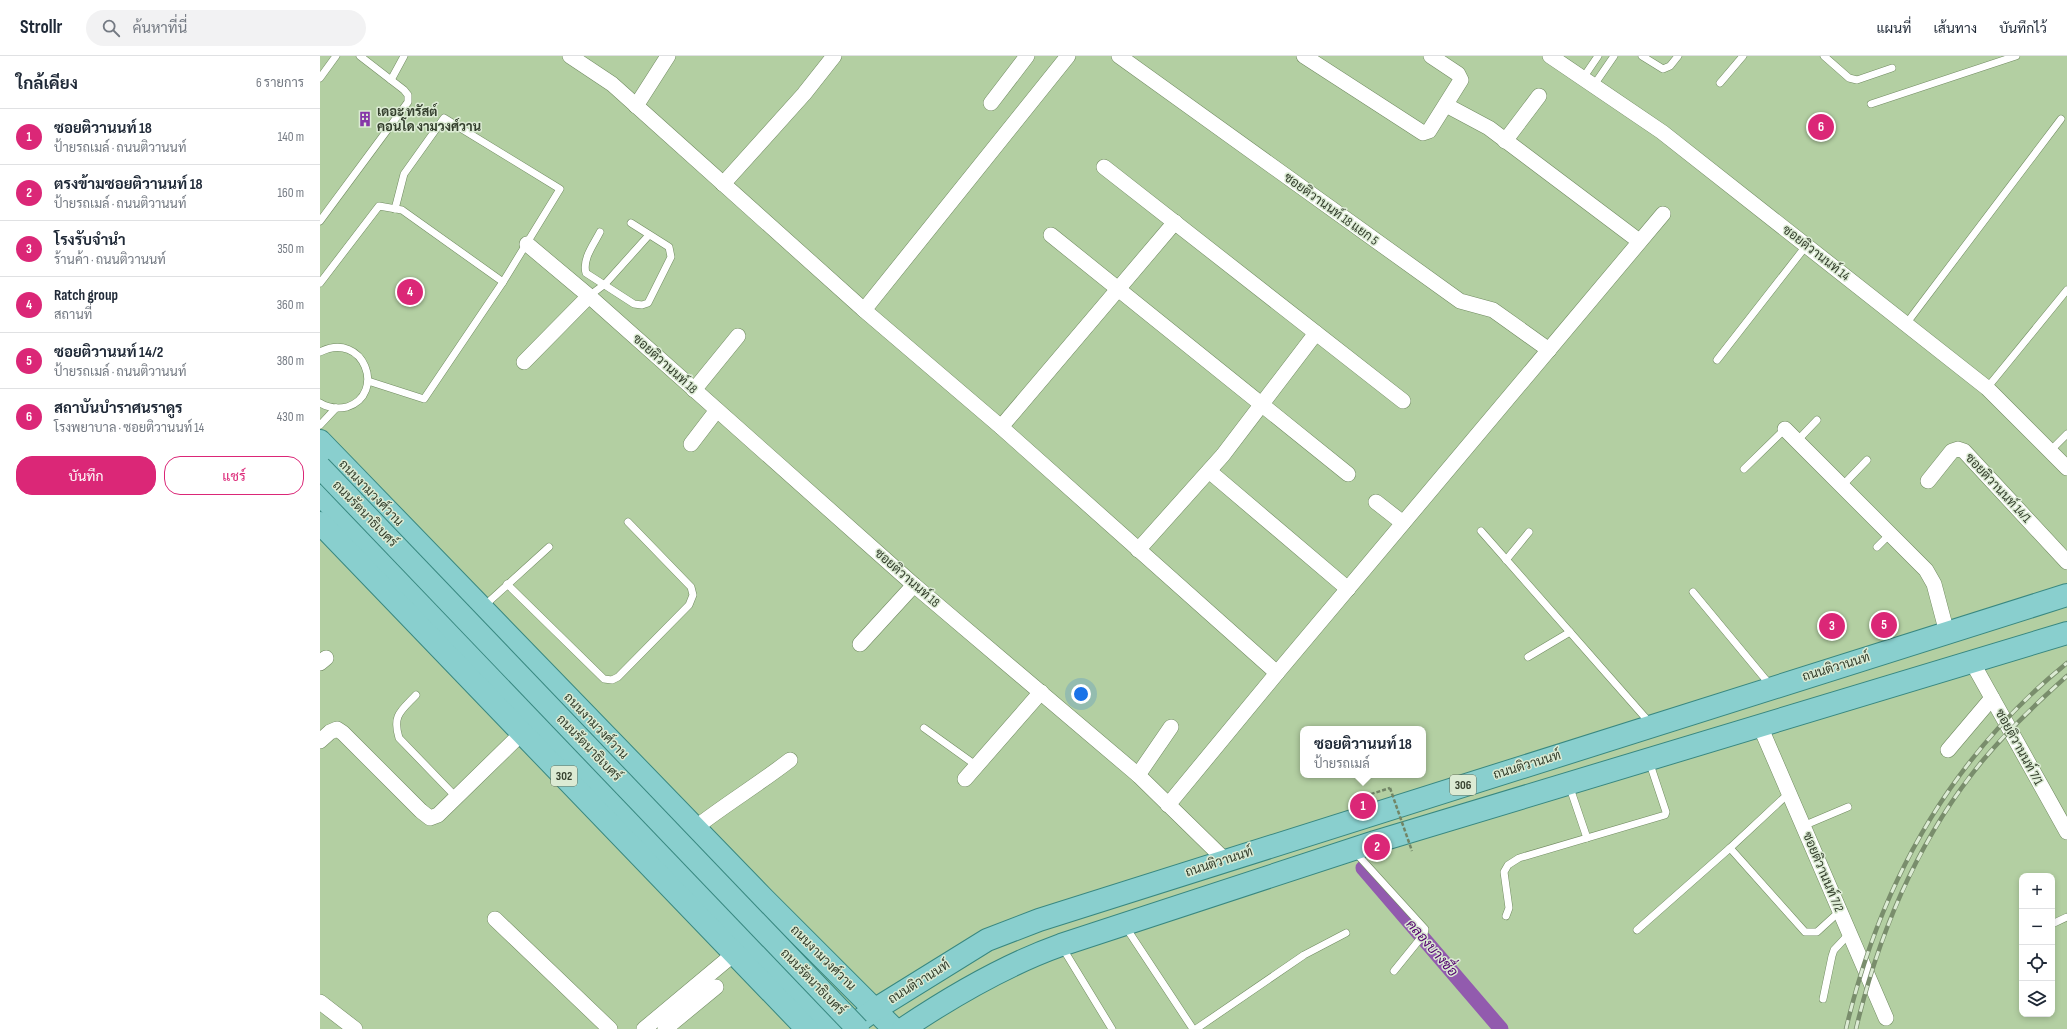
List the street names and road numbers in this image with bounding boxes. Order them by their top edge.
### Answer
street label: ซอยติวานนท์ 18 แยก 5 [1281,168,1383,249]
street label: ซอยติวานนท์ 14 [1779,220,1855,285]
street label: ซอยติวานนท์ 18 [629,329,702,397]
street label: ซอยติวานนท์ 14/1 [1962,448,2036,526]
street label: ถนนงามวงศ์วาน [335,455,408,529]
street label: ถนนรัตนาธิเบศร์ [329,476,402,551]
street label: ซอยติวานนท์ 18 [871,544,944,611]
street label: ถนนติวานนท์ [1800,647,1872,685]
street label: ถนนงามวงศ์วาน [560,688,633,762]
street label: ซอยติวานนท์ 7/1 [1992,705,2048,788]
street label: ถนนรัตนาธิเบศร์ [553,710,626,785]
street label: ถนนติวานนท์ [1491,745,1563,783]
road number: 302 [551,766,577,786]
road number: 306 [1450,775,1476,795]
street label: ซอยติวานนท์ 7/2 [1799,829,1849,914]
street label: ถนนติวานนท์ [1183,842,1255,880]
street label: ถนนงามวงศ์วาน [787,921,860,994]
street label: ถนนรัตนาธิเบศร์ [777,944,850,1019]
street label: ถนนติวานนท์ [884,955,953,1007]

